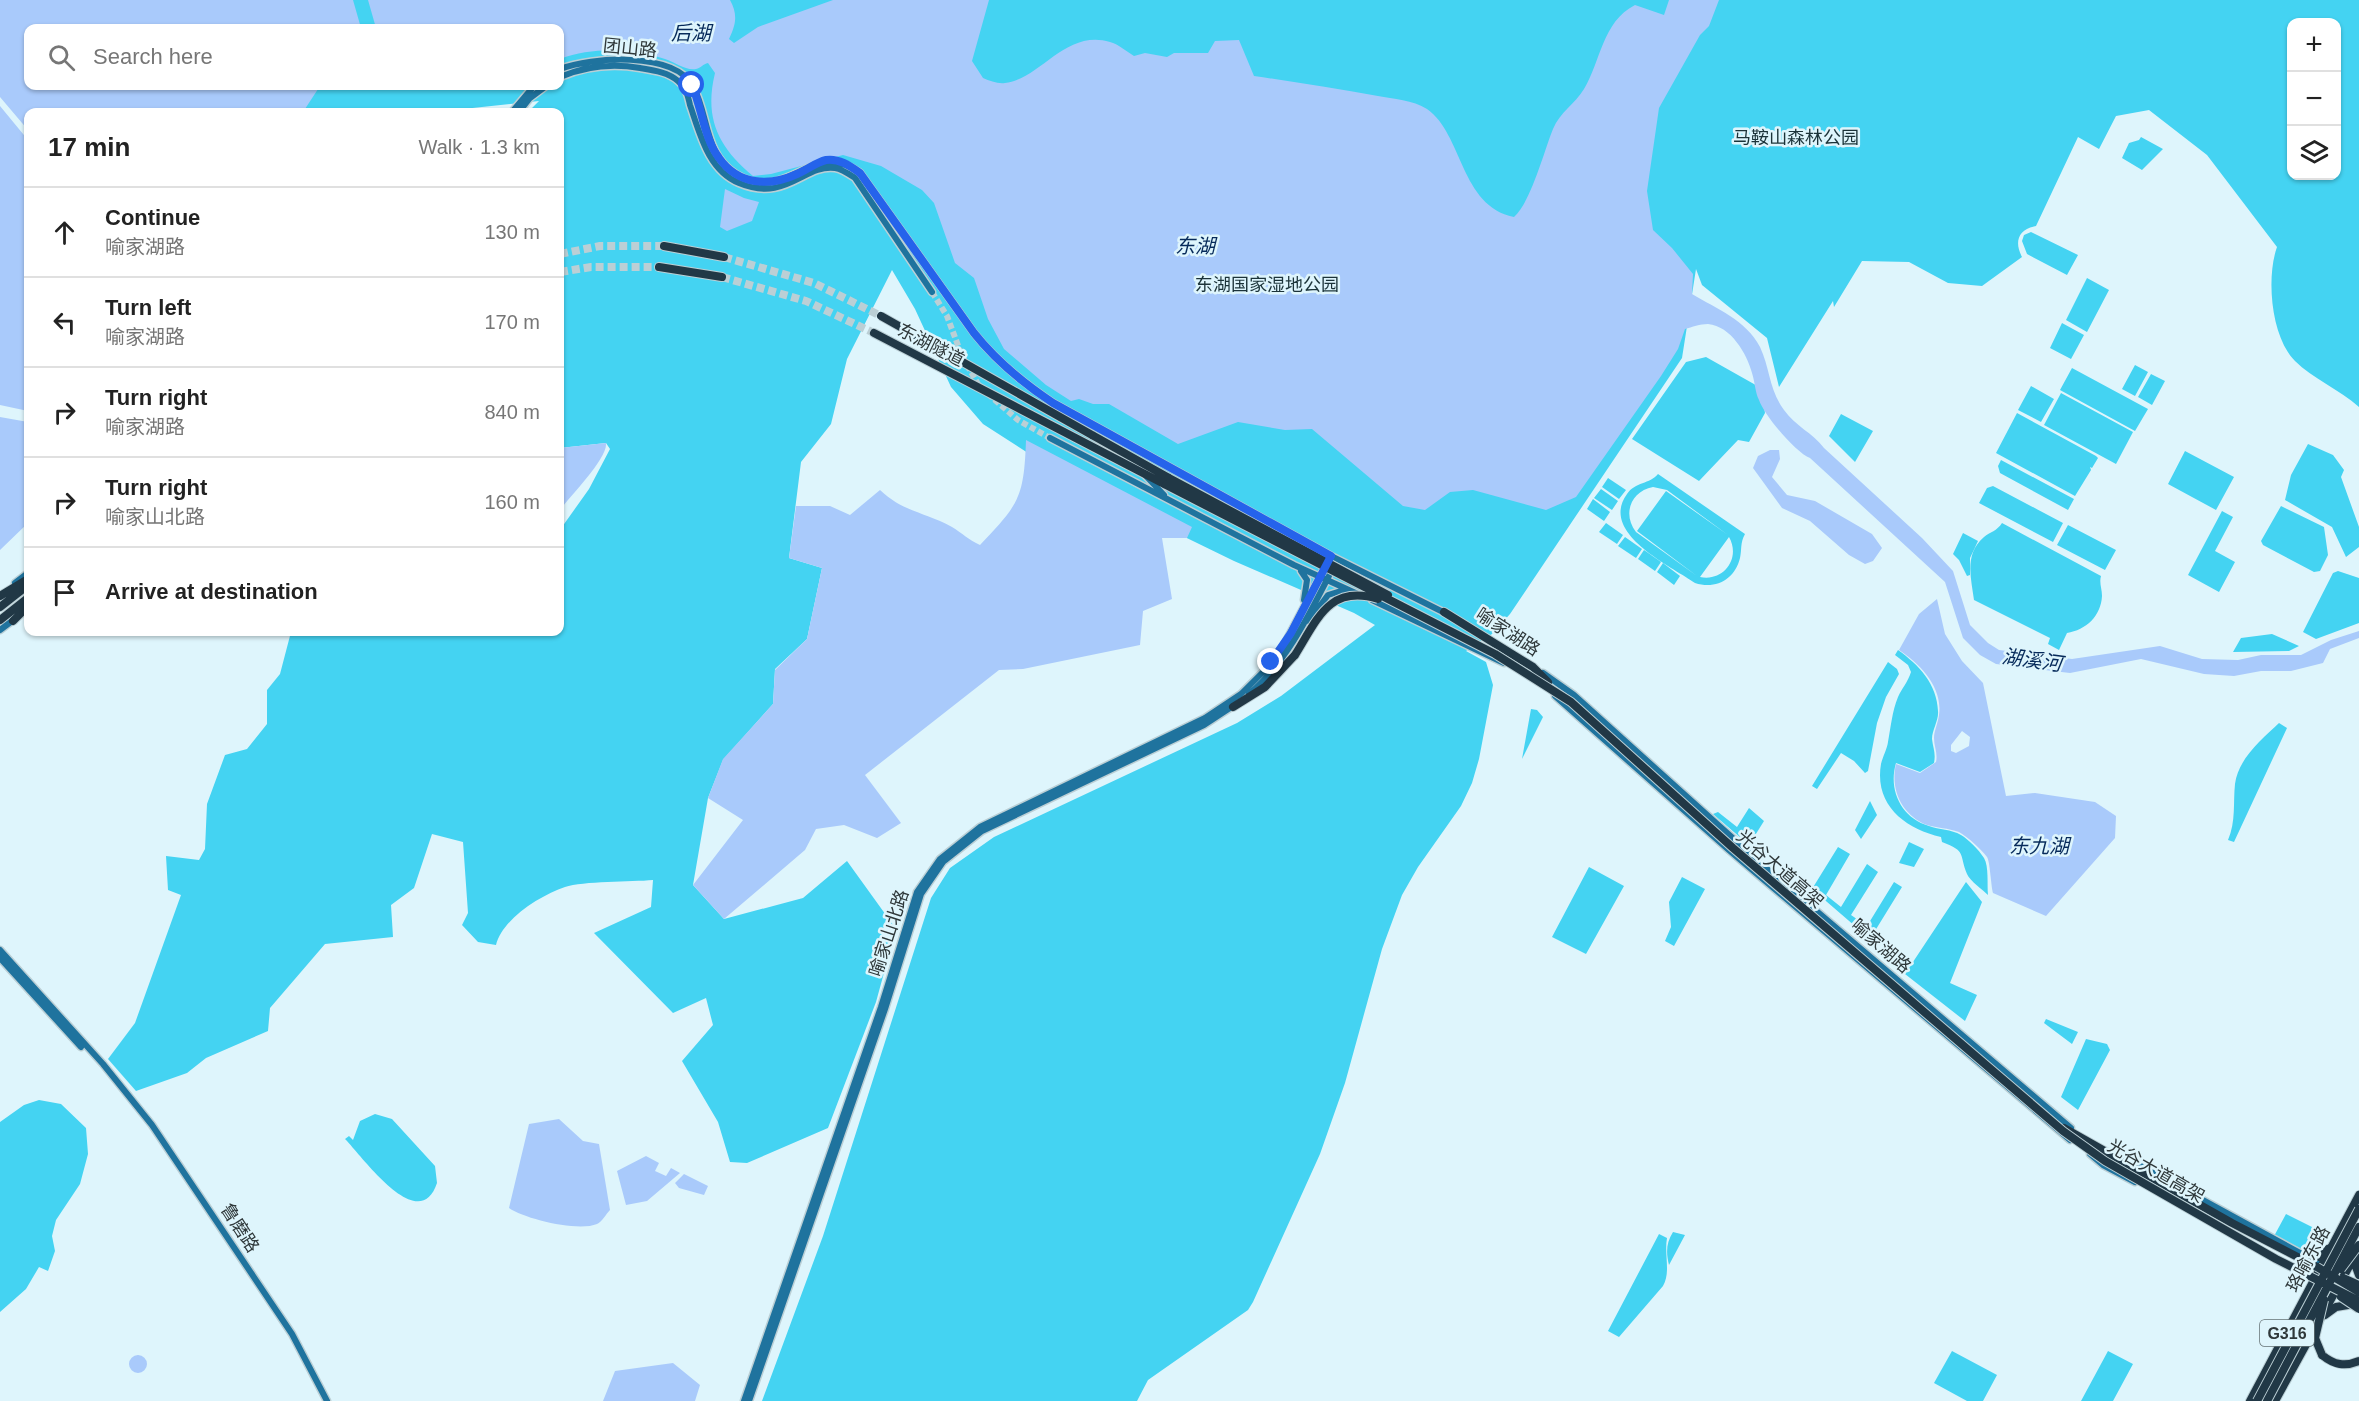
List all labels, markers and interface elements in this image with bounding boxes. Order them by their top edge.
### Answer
map controls [2287,18,2341,180]
button: + [2287,18,2341,72]
water label: 后湖 [671,22,714,44]
search box [24,24,564,90]
street label: 团山路 [602,35,658,61]
icon: search [45,41,78,74]
text: Search here [93,44,213,69]
route start [678,71,704,97]
button: − [2287,72,2341,126]
button: layers [2287,126,2341,180]
park label: 马鞍山森林公园 [1733,128,1859,148]
text: 17 min [48,132,130,162]
text: Walk · 1.3 km [419,136,540,158]
text: Continue [105,205,200,230]
icon: ahead [48,216,81,249]
text: 130 m [484,221,540,243]
water label: 东湖 [1175,235,1218,257]
text: 喻家湖路 [105,236,185,258]
park label: 东湖国家湿地公园 [1195,275,1339,295]
text: Turn left [105,295,191,320]
icon: left [48,306,81,339]
text: 170 m [484,311,540,333]
street label: 东湖隧道 [894,320,968,370]
text: 喻家湖路 [105,326,185,348]
text: Turn right [105,385,207,410]
icon: right [48,396,81,429]
text: 840 m [484,401,540,423]
text: 喻家湖路 [105,416,185,438]
text: Turn right [105,475,207,500]
icon: right [48,486,81,519]
text: 160 m [484,491,540,513]
text: 喻家山北路 [105,506,205,528]
icon: arrive [48,576,81,609]
text: Arrive at destination [105,579,318,604]
street label: 喻家湖路 [1472,604,1544,660]
water label: 湖溪河 [2001,645,2067,676]
route end [1257,648,1283,674]
street label: 光谷大道高架 [1733,826,1827,912]
water label: 东九湖 [2009,835,2072,857]
street label: 喻家山北路 [866,887,912,979]
street label: 喻家湖路 [1847,915,1915,977]
street label: 光谷大道高架 [2104,1135,2208,1207]
street label: 鲁磨路 [217,1200,263,1256]
street label: 珞喻东路 [2282,1223,2334,1295]
road number: G316 [2260,1320,2314,1346]

